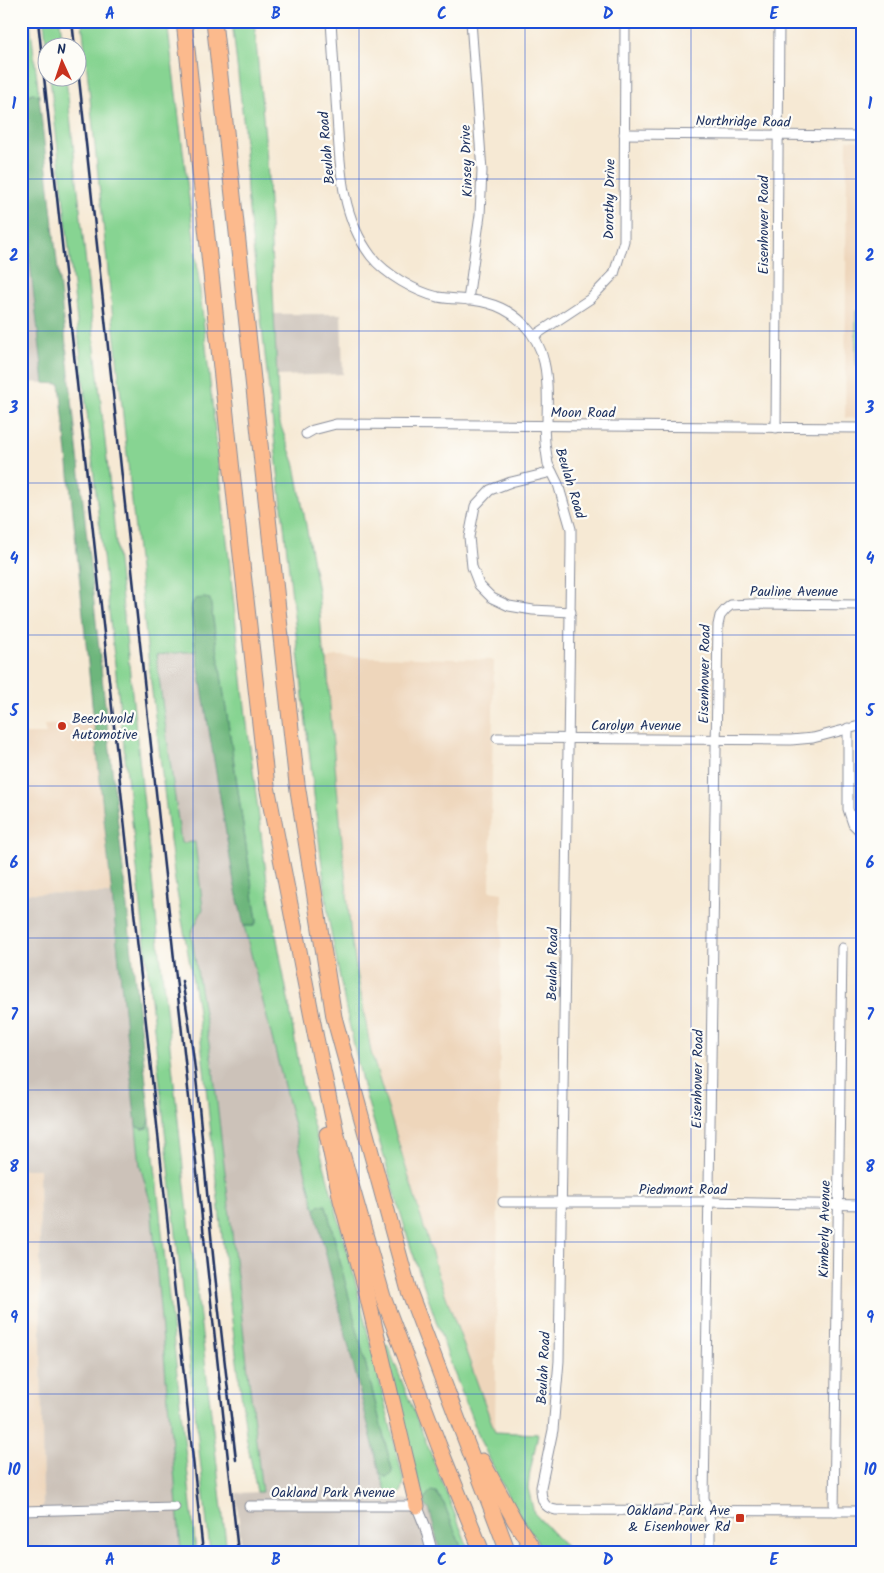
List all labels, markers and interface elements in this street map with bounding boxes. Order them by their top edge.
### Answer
text: A [105,2,115,27]
text: B [271,2,281,27]
text: C [437,2,447,27]
text: D [603,2,614,27]
text: E [770,2,780,27]
north arrow [38,38,88,88]
text: N [56,39,67,61]
text: 1 [12,92,17,117]
text: 1 [868,92,873,117]
street label: Beulah Road [313,110,341,185]
street label: Northridge Road [695,110,792,134]
street label: Kinsey Drive [455,124,479,198]
street label: Dorothy Drive [598,158,622,240]
street label: Eisenhower Road [753,174,775,275]
text: 2 [9,244,19,269]
text: 2 [865,244,875,269]
text: 3 [9,396,19,421]
text: 3 [865,396,875,421]
street label: Moon Road [551,402,616,424]
street label: Beulah Road [549,445,592,522]
text: 4 [10,547,19,572]
text: 4 [866,547,875,572]
street label: Pauline Avenue [750,581,839,603]
street label: Eisenhower Road [693,623,717,724]
text: 5 [9,699,20,724]
text: 5 [865,699,876,724]
place label: Beechwold Automotive [72,708,138,746]
street label: Carolyn Avenue [591,715,682,737]
marker: Beechwold Automotive [56,720,68,732]
text: 6 [10,851,19,876]
text: 6 [866,851,875,876]
street label: Beulah Road [541,926,565,1001]
text: 7 [10,1003,18,1028]
text: 7 [866,1003,874,1028]
street label: Eisenhower Road [686,1028,710,1129]
text: 8 [9,1155,19,1180]
text: 8 [865,1155,875,1180]
street label: Piedmont Road [639,1179,728,1201]
street label: Kimberly Avenue [813,1179,837,1278]
text: 9 [10,1306,18,1331]
text: 9 [866,1306,874,1331]
street label: Beulah Road [531,1330,557,1405]
text: 10 [7,1458,21,1483]
text: 10 [863,1458,877,1483]
street label: Oakland Park Avenue [271,1482,396,1504]
place label: Oakland Park Ave & Eisenhower Rd [627,1500,731,1538]
marker: Oakland Park Ave & Eisenhower Rd [734,1512,746,1524]
text: A [105,1548,115,1573]
text: B [271,1548,281,1573]
text: C [437,1548,447,1573]
text: D [603,1548,614,1573]
text: E [770,1548,780,1573]

